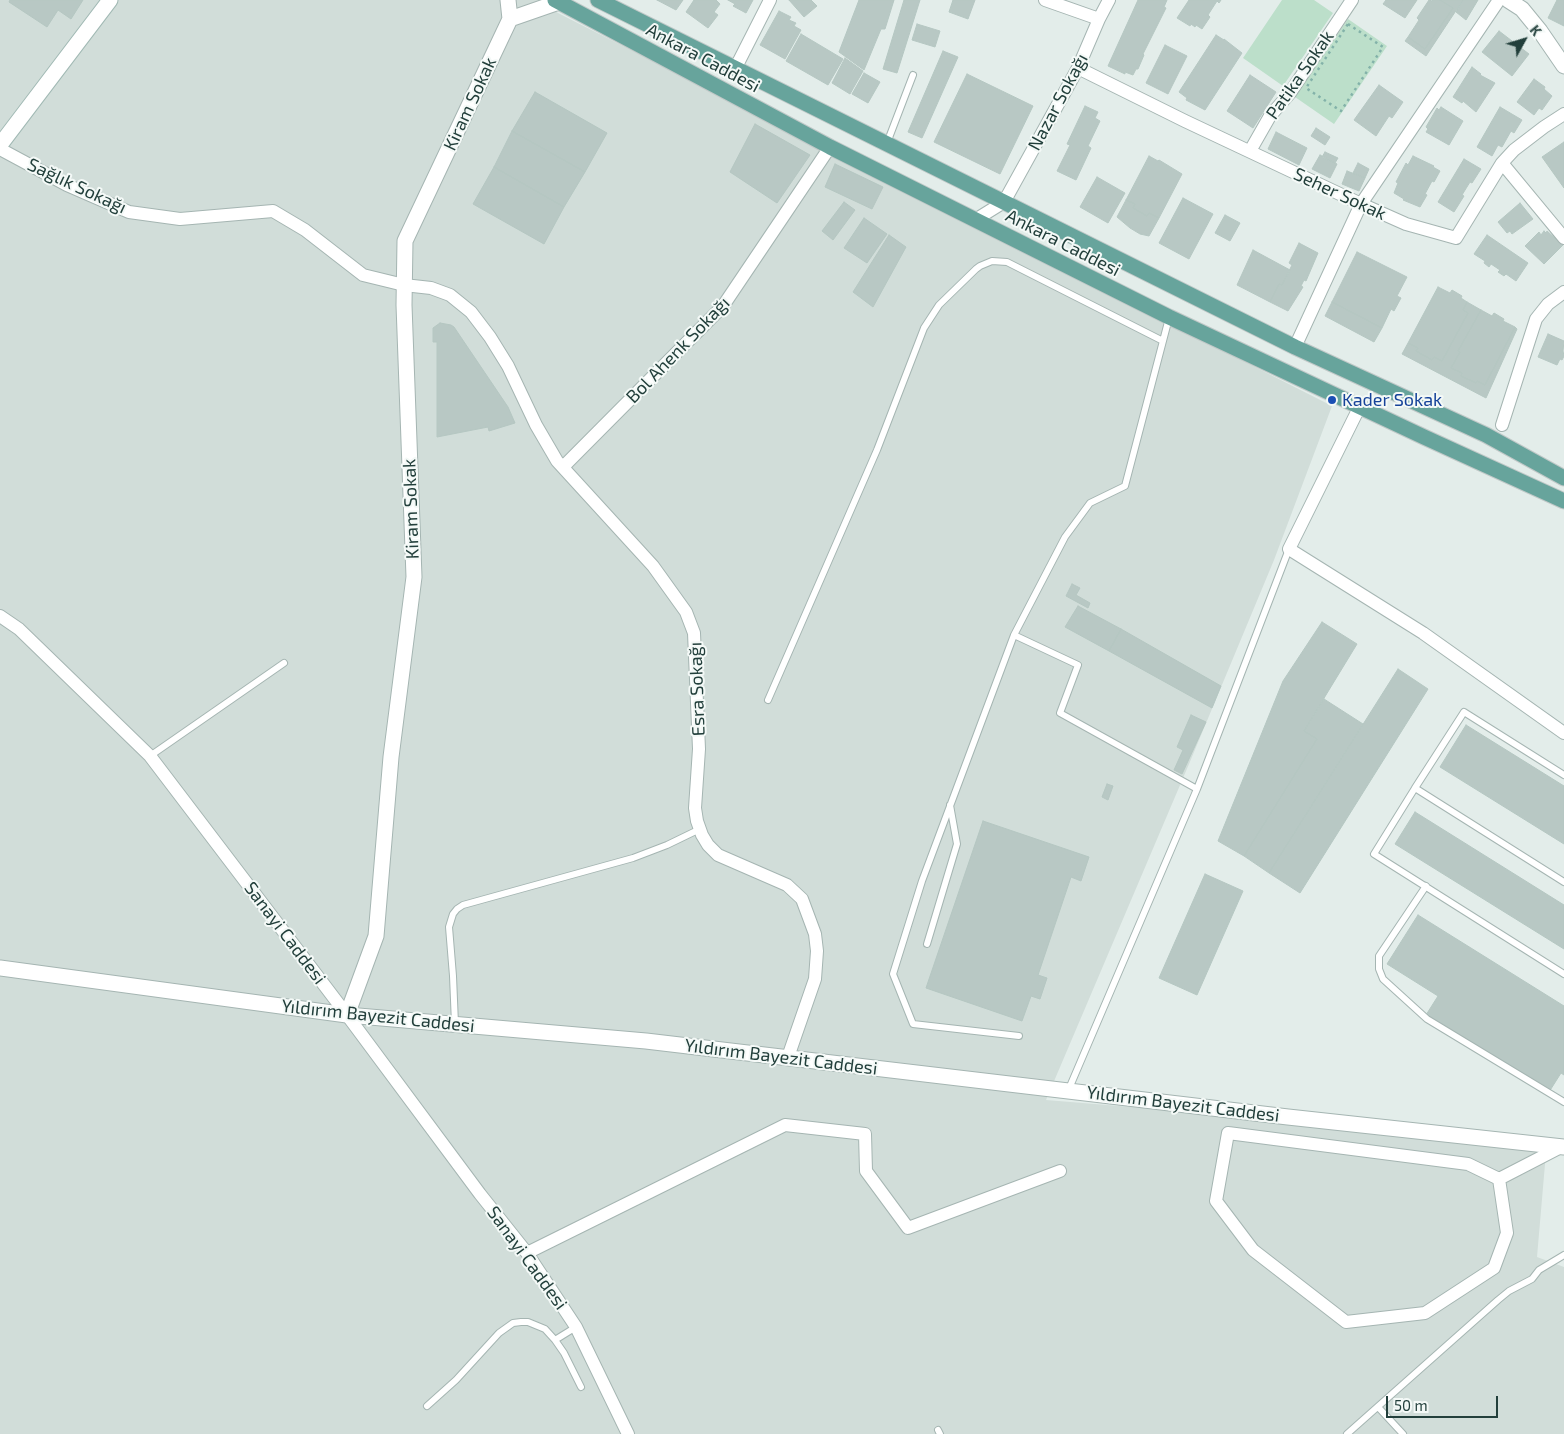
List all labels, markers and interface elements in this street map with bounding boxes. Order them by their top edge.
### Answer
north arrow [1499,15,1549,65]
street label: Ankara Caddesi [642,19,764,97]
text: K [1527,21,1545,39]
street label: Patika Sokak [1262,26,1338,124]
street label: Nazar Sokağı [1023,50,1093,154]
street label: Kiram Sokak [439,54,501,154]
street label: Sağlık Sokağı [24,154,130,218]
street label: Seher Sokak [1290,163,1390,225]
street label: Ankara Caddesi [1002,205,1124,281]
street label: Bol Ahenk Sokağı [622,292,734,408]
place label: Kader Sokak [1342,389,1442,411]
marker: Kader Sokak [1326,394,1338,406]
street label: Kiram Sokak [398,458,424,560]
street label: Esra Sokağı [685,642,709,736]
street label: Sanayi Caddesi [240,878,330,988]
street label: Yıldırım Bayezit Caddesi [280,995,476,1037]
street label: Yıldırım Bayezit Caddesi [683,1034,879,1080]
street label: Yıldırım Bayezit Caddesi [1085,1081,1281,1127]
street label: Sanayi Caddesi [482,1202,572,1314]
scale bar [1389,1386,1502,1418]
text: 50 m [1394,1396,1428,1414]

